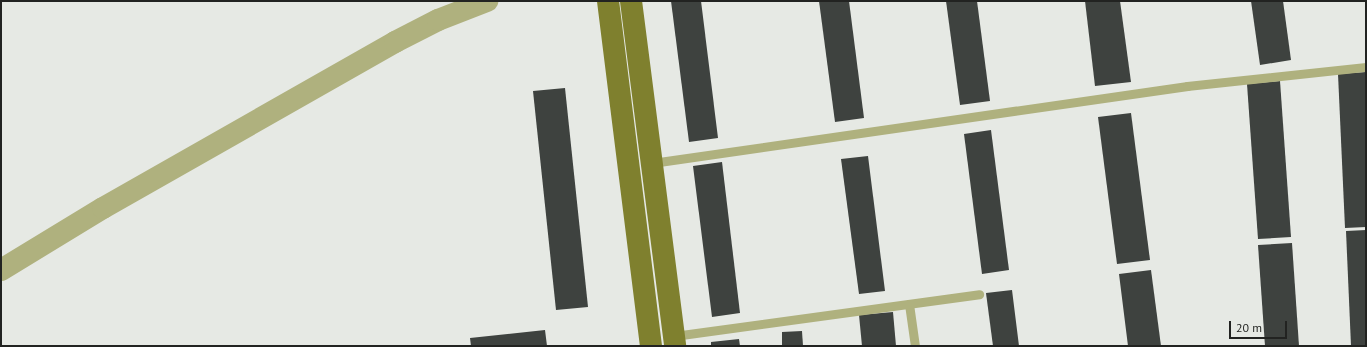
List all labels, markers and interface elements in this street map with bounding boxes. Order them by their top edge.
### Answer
scale bar [1231,313,1289,339]
text: 20 m [1236,320,1262,335]

